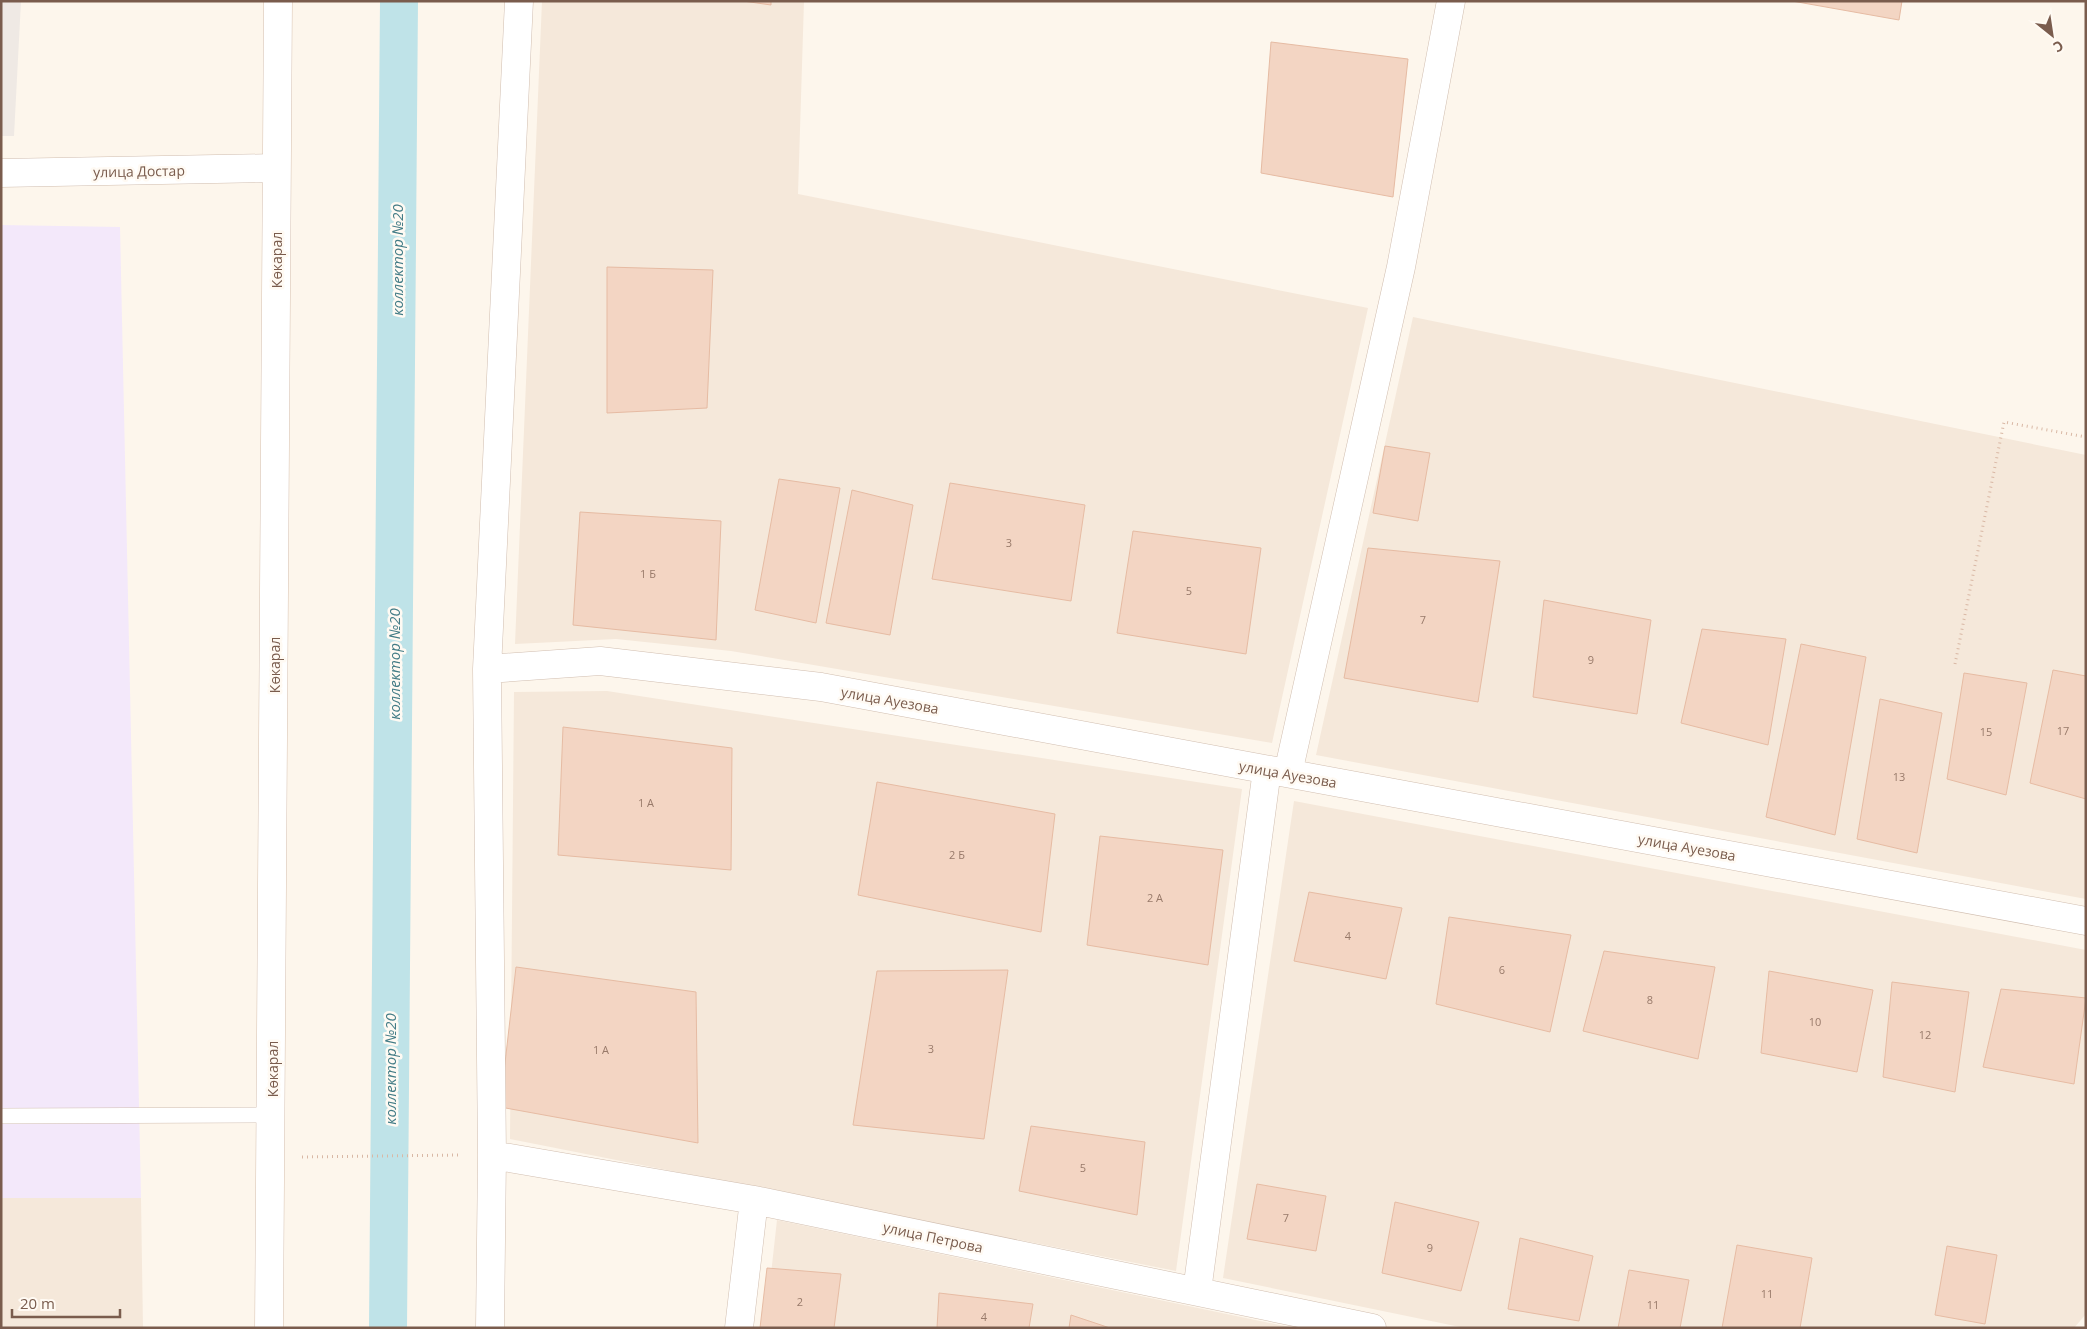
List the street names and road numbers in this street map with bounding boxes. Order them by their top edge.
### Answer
street label: улица Достар [93,161,185,181]
street label: Көкарал [267,232,286,288]
street label: Көкарал [265,637,284,693]
street label: улица Ауезова [840,682,940,718]
street label: улица Ауезова [1238,756,1338,792]
street label: улица Ауезова [1637,829,1737,865]
street label: Көкарал [263,1041,282,1097]
street label: улица Петрова [881,1217,985,1257]

